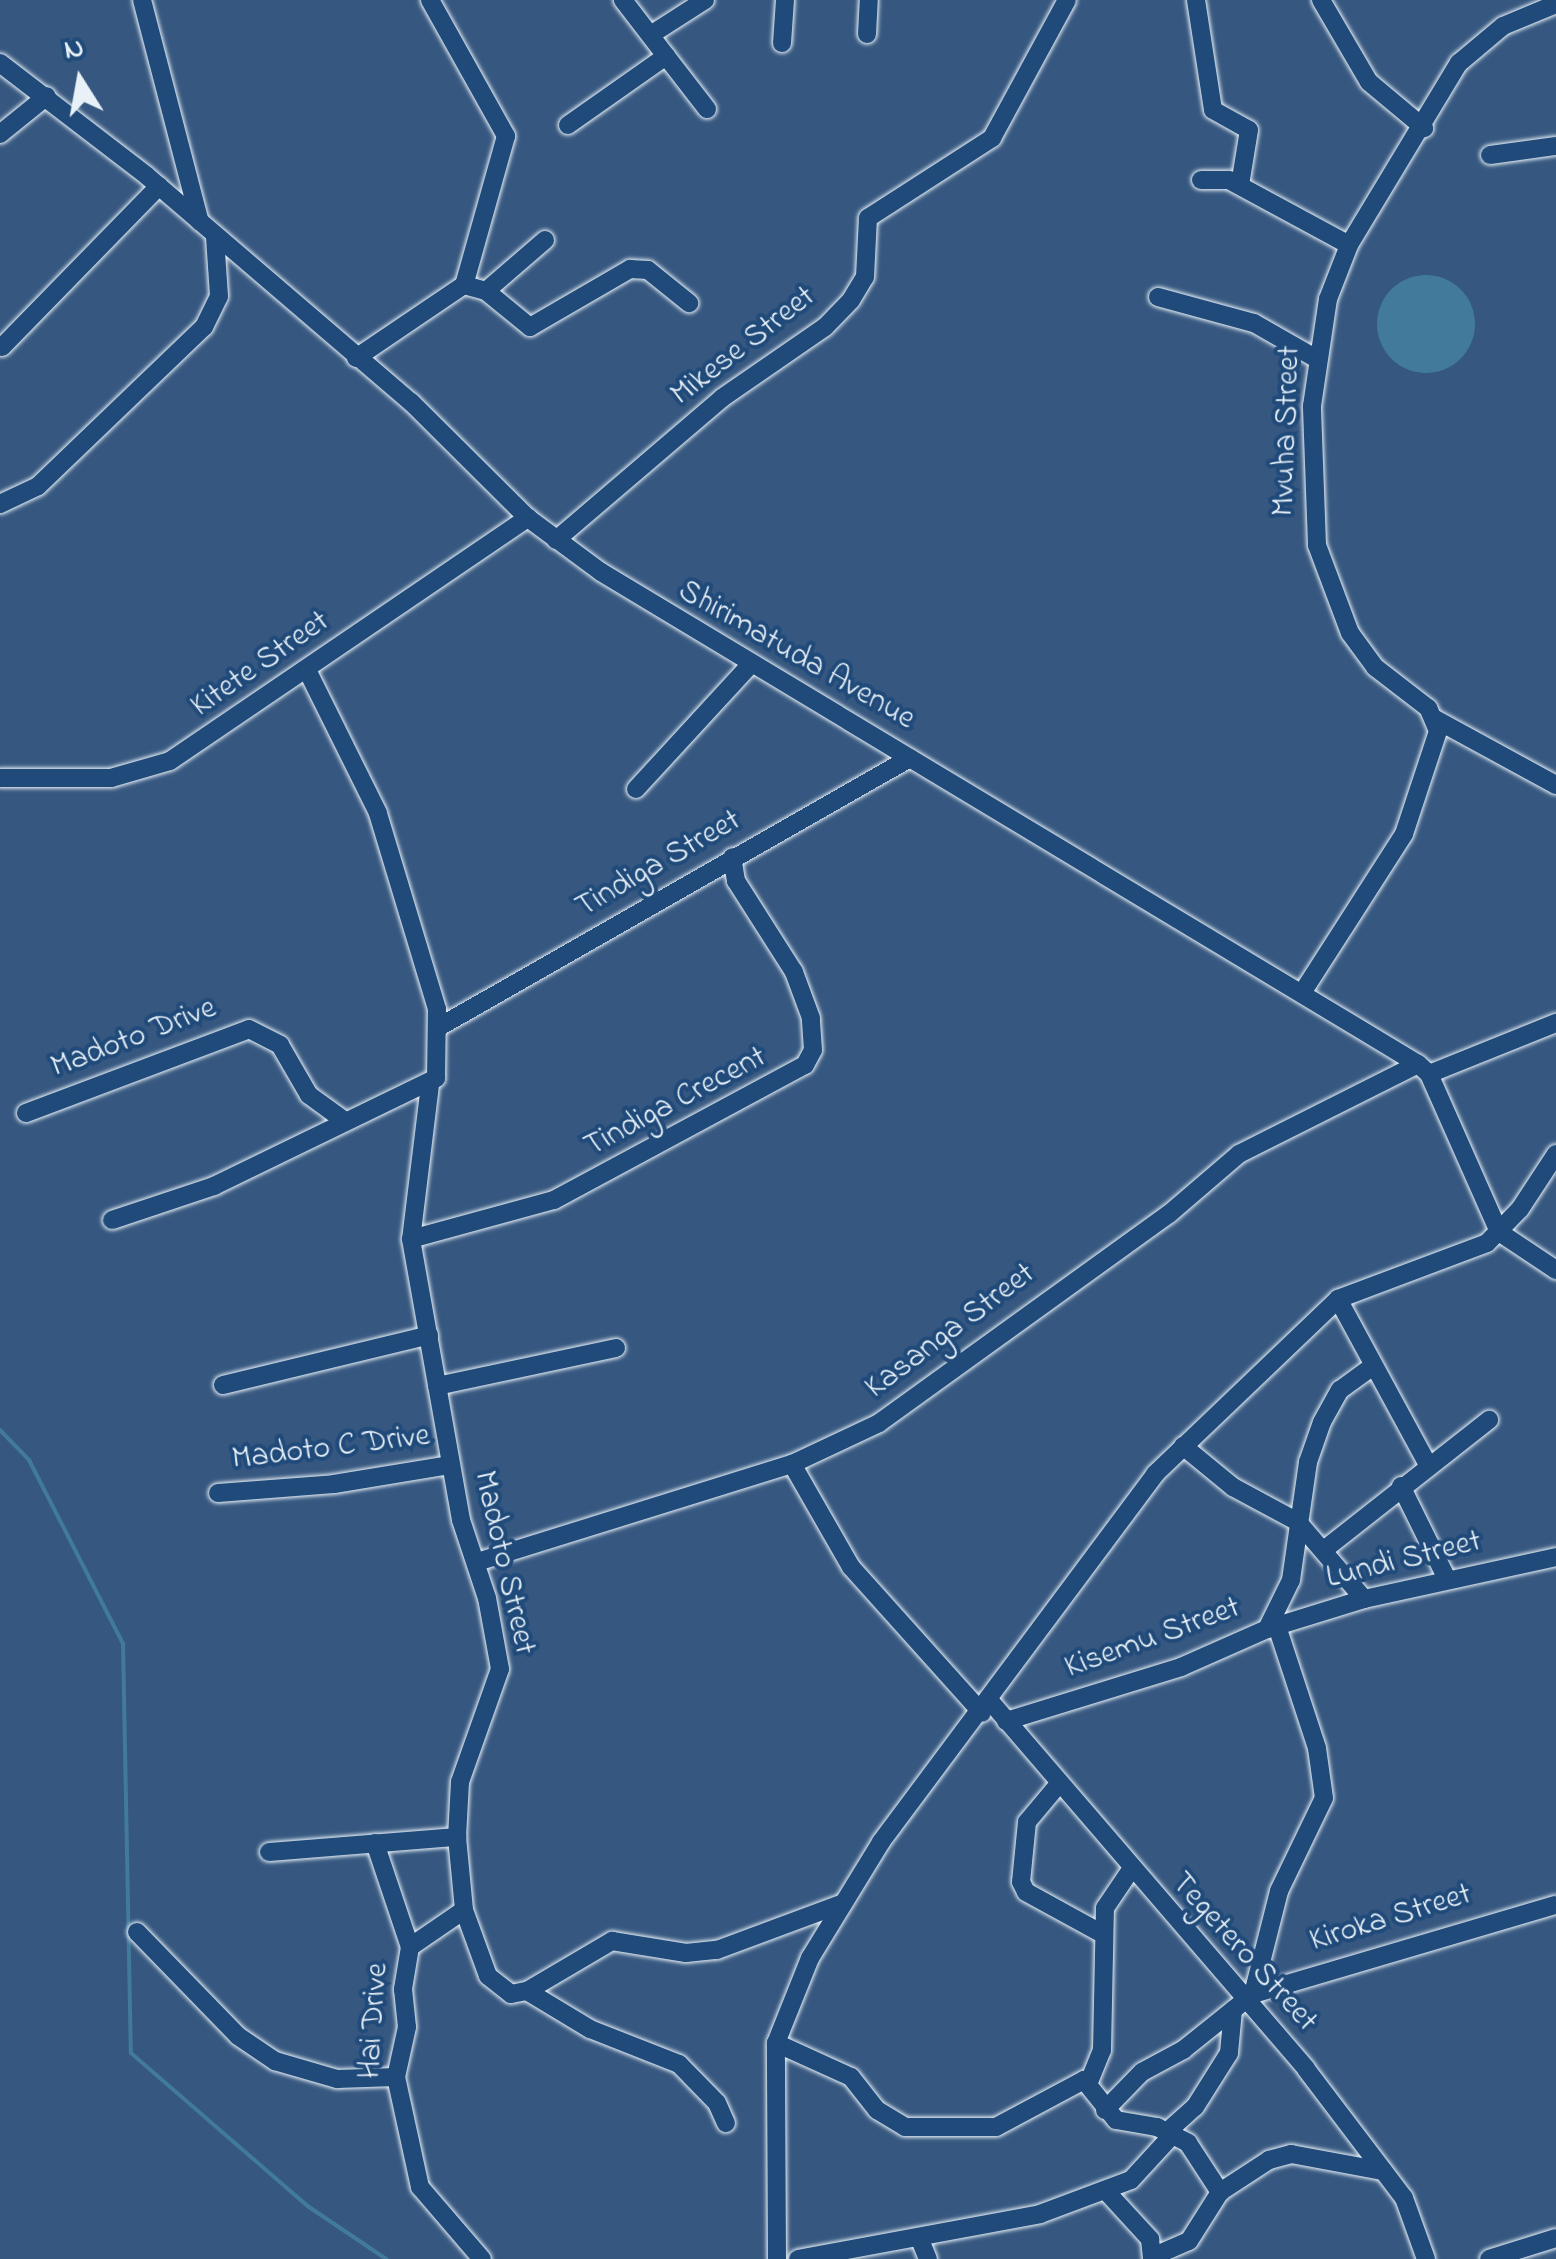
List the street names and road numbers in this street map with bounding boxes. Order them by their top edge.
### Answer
street label: Mikese Street [664,279,824,415]
street label: Mvuha Street [1266,345,1310,517]
street label: Shirimatuda Avenue [671,573,921,739]
street label: Kitete Street [184,603,338,727]
street label: Tindiga Street [570,802,748,928]
street label: Madoto Drive [46,990,222,1088]
street label: Tindiga Crecent [579,1039,773,1167]
street label: Kasanga Street [859,1256,1043,1408]
street label: Madoto C Drive [230,1418,432,1480]
street label: Madoto Street [463,1467,543,1659]
street label: Lundi Street [1323,1523,1485,1599]
street label: Kisemu Street [1060,1590,1246,1688]
street label: Tegetero Street [1161,1865,1325,2041]
street label: Kiroka Street [1306,1876,1476,1962]
street label: Hai Drive [352,1962,398,2080]

